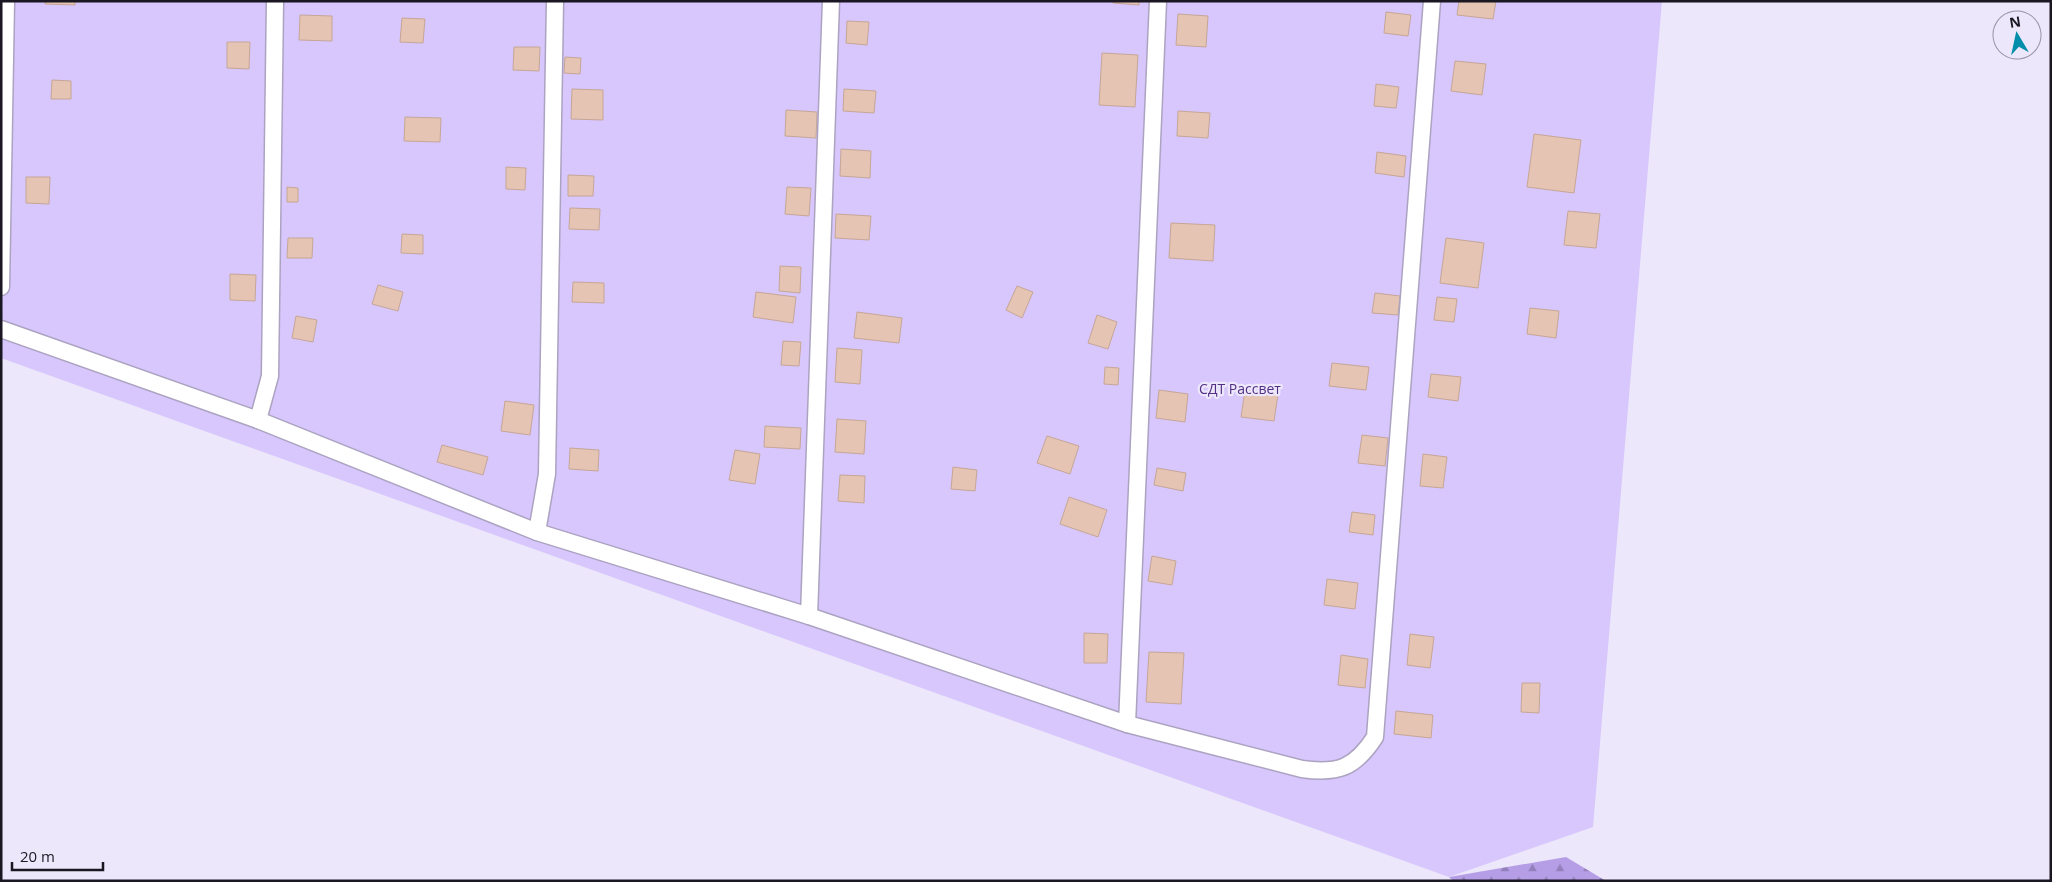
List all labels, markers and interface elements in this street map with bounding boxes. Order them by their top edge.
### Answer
north arrow [1992,10,2042,60]
text: N [2008,11,2022,32]
park label: СДТ Рассвет [1199,379,1281,398]
scale bar [12,840,104,872]
text: 20 m [20,846,55,866]

